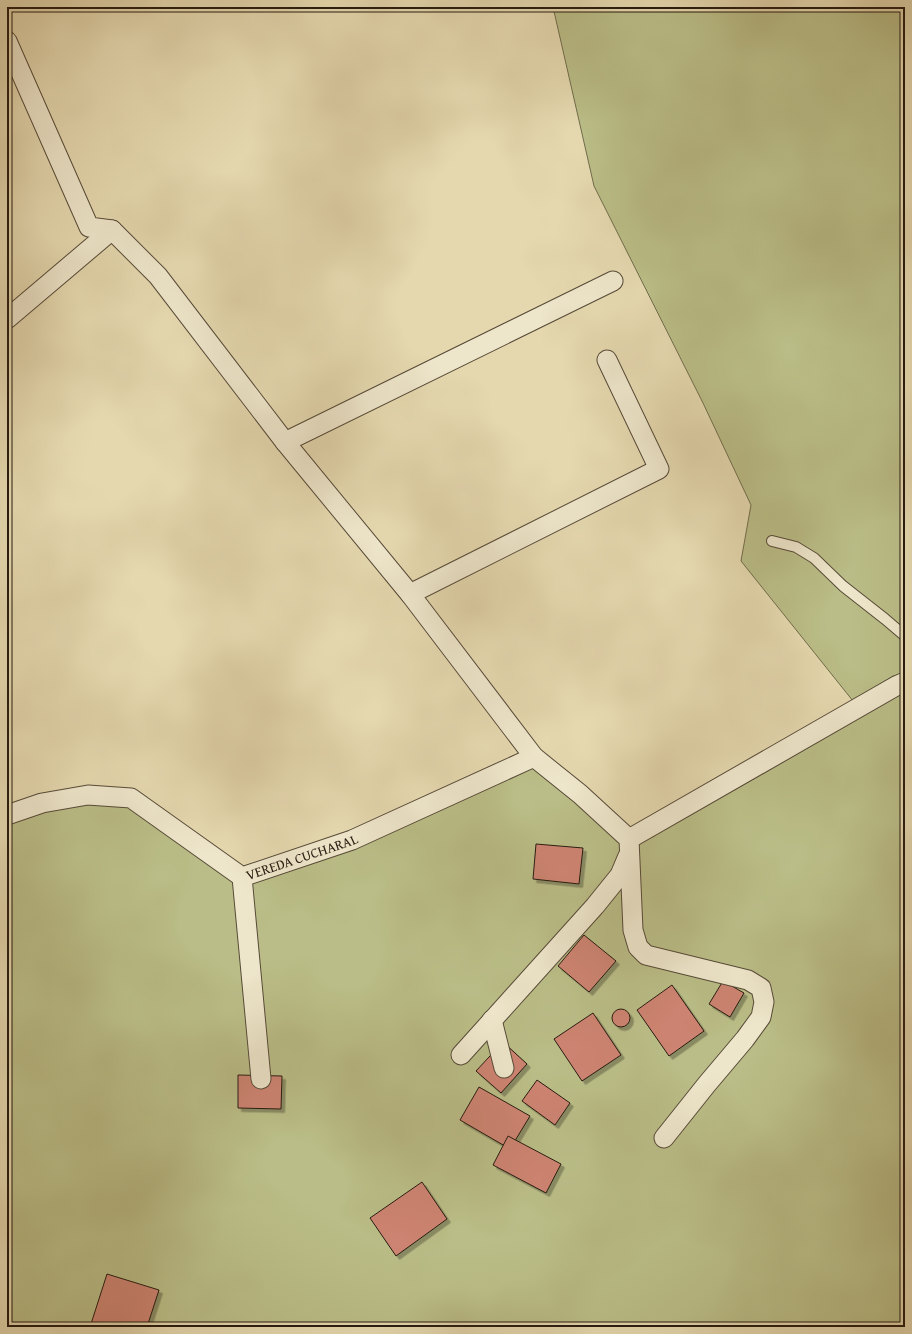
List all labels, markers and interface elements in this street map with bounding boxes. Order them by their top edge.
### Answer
street label: VEREDA CUCHARAL [243,829,361,885]

